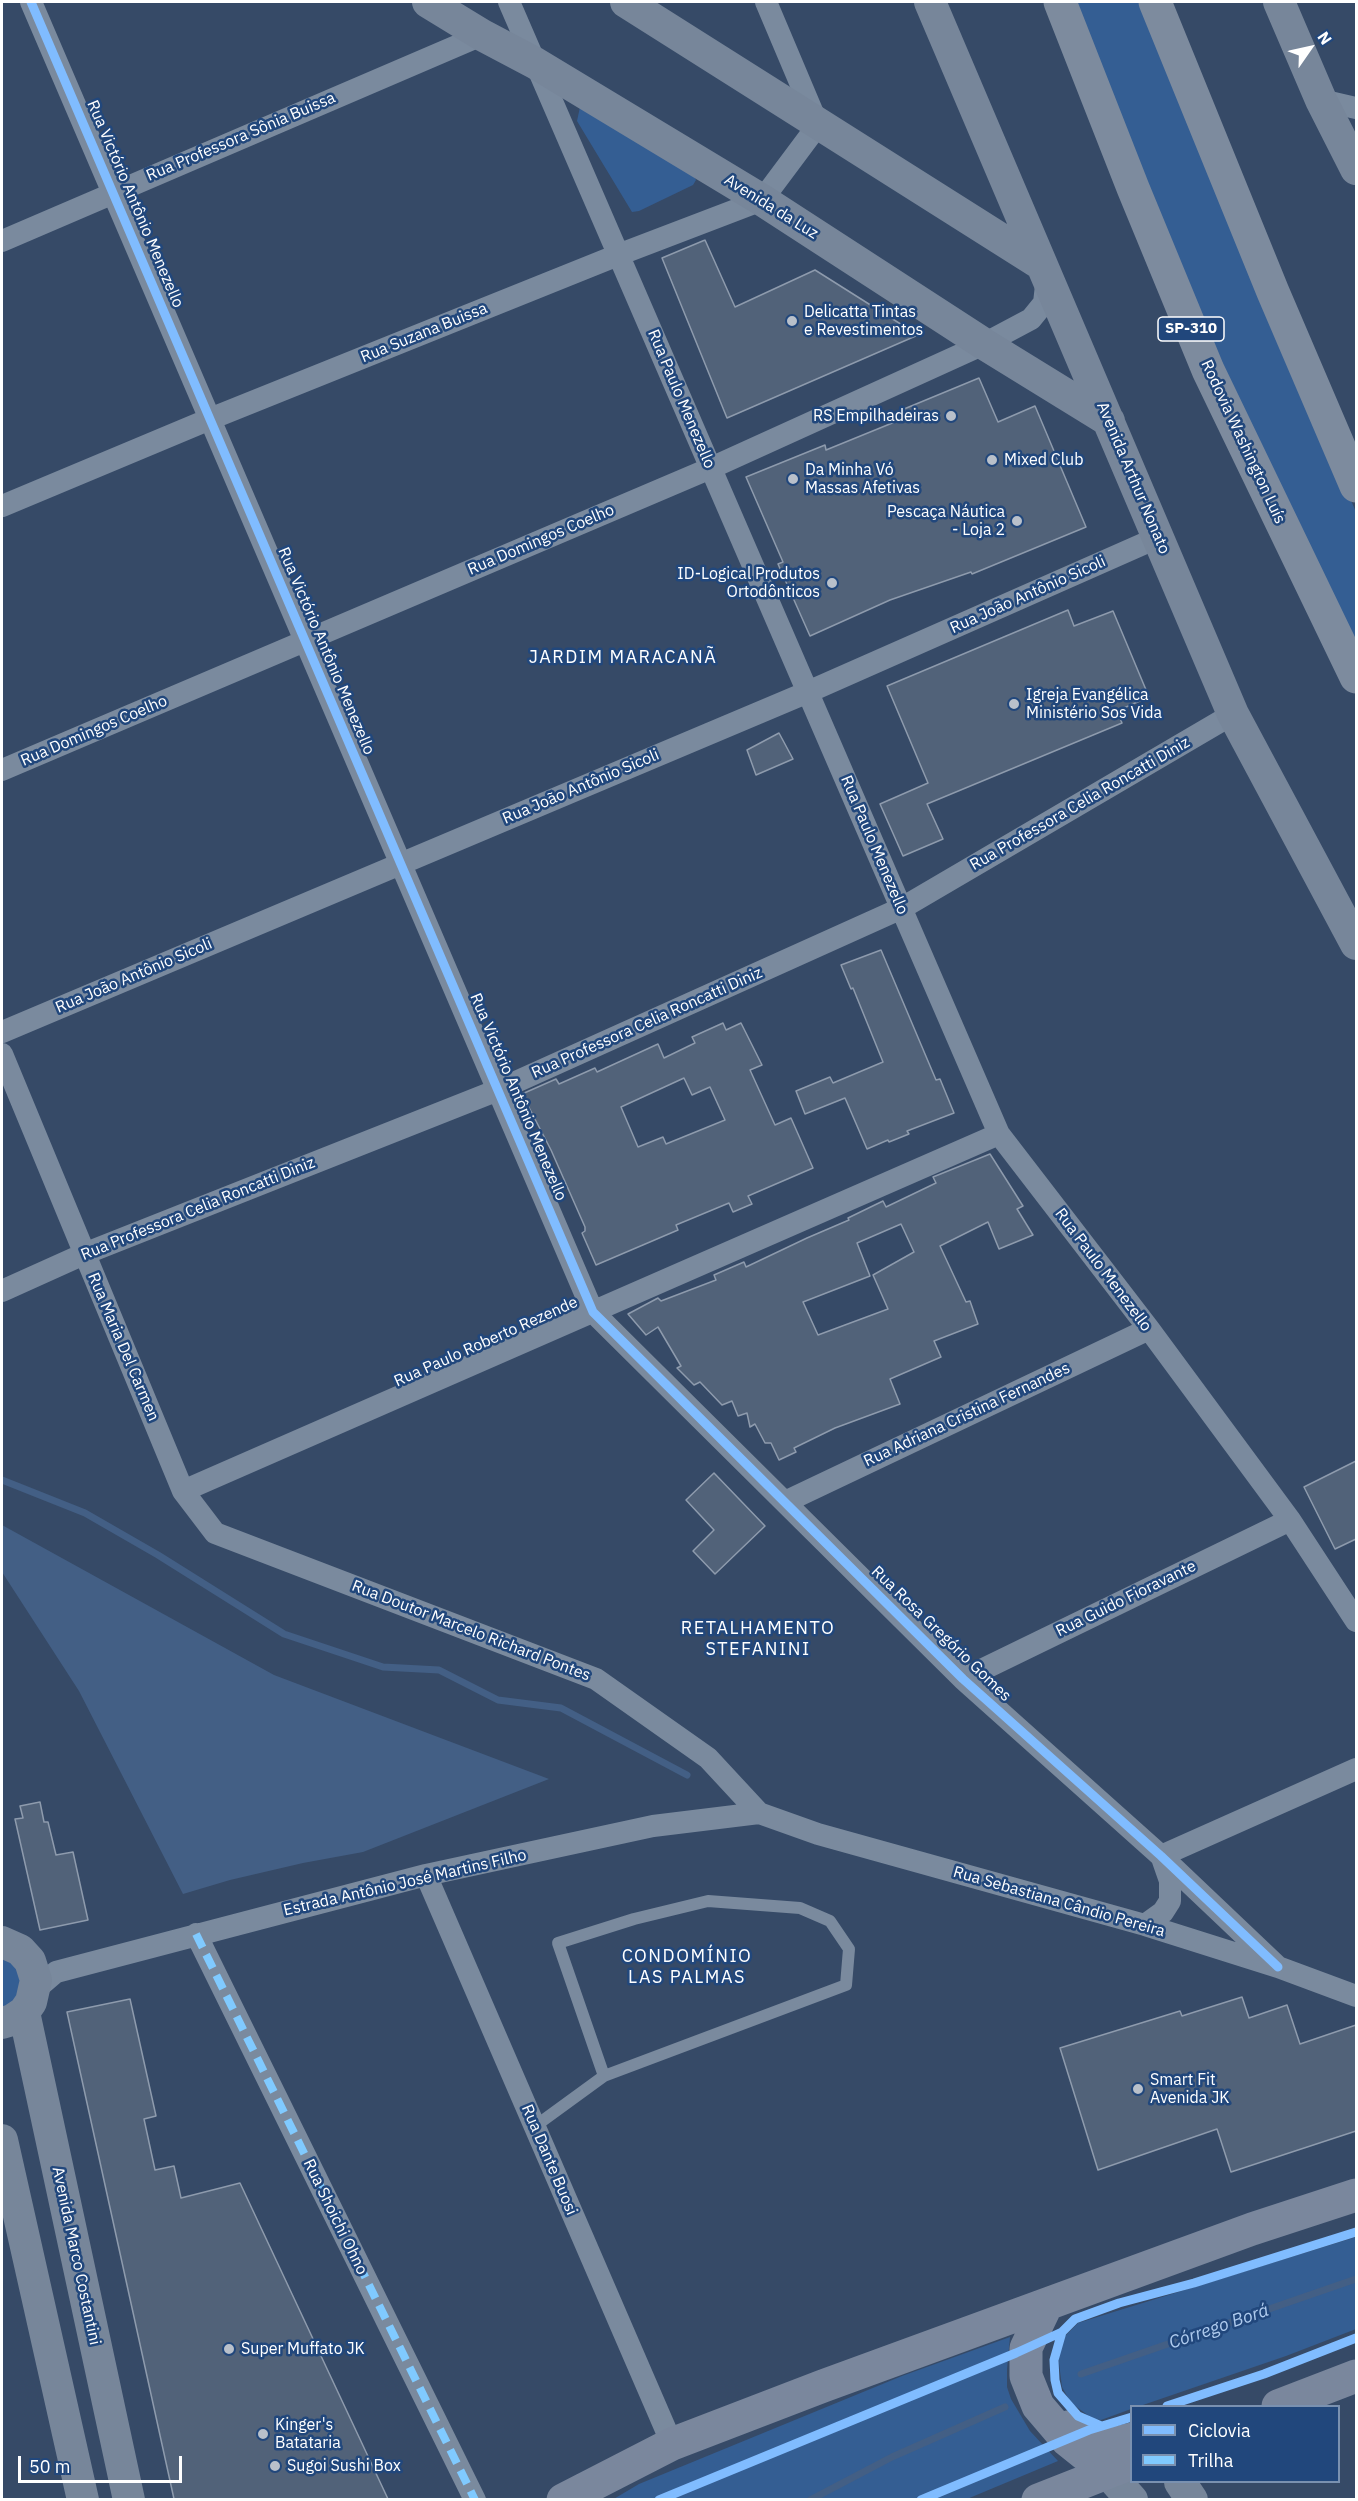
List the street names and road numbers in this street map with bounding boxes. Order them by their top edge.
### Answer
street label: Rua Professora Sônia Buissa [144,88,338,186]
street label: Rua Victório Antônio Menezello [83,97,187,311]
street label: Avenida da Luz [720,170,822,244]
street label: Rua Suzana Buissa [358,299,490,367]
road number: SP-310 [1158,317,1224,341]
street label: Rua Paulo Menezello [643,327,719,471]
street label: Rodovia Washington Luís [1197,357,1289,527]
street label: Avenida Arthur Nonato [1092,399,1174,557]
street label: Rua Domingos Coelho [465,500,617,580]
street label: Rua Victório Antônio Menezello [274,544,378,758]
street label: Rua João Antônio Sicoli [947,552,1109,638]
street label: Rua Domingos Coelho [18,691,170,771]
street label: Rua Professora Celia Roncatti Diniz [967,733,1193,875]
street label: Rua João Antônio Sicoli [500,745,662,829]
street label: Rua Paulo Menezello [836,773,912,917]
street label: Rua João Antônio Sicoli [53,934,215,1018]
street label: Rua Professora Celia Roncatti Diniz [529,963,765,1083]
street label: Rua Victório Antônio Menezello [466,990,570,1204]
street label: Rua Professora Celia Roncatti Diniz [78,1153,318,1265]
street label: Rua Paulo Menezello [1050,1205,1156,1335]
street label: Rua Maria Del Carmen [83,1270,163,1424]
street label: Rua Paulo Roberto Rezende [391,1293,581,1391]
street label: Rua Adriana Cristina Fernandes [861,1359,1073,1471]
street label: Rua Guido Fioravante [1053,1557,1199,1641]
street label: Rua Rosa Gregório Gomes [867,1562,1015,1706]
street label: Rua Doutor Marcelo Richard Pontes [349,1577,593,1685]
street label: Estrada Antônio José Martins Filho [282,1846,528,1920]
street label: Rua Sebastiana Cândio Pereira [951,1863,1167,1941]
street label: Rua Dante Buosi [517,2102,581,2218]
street label: Rua Shoichi Ohno [299,2156,371,2278]
street label: Avenida Marco Costantini [48,2165,104,2347]

